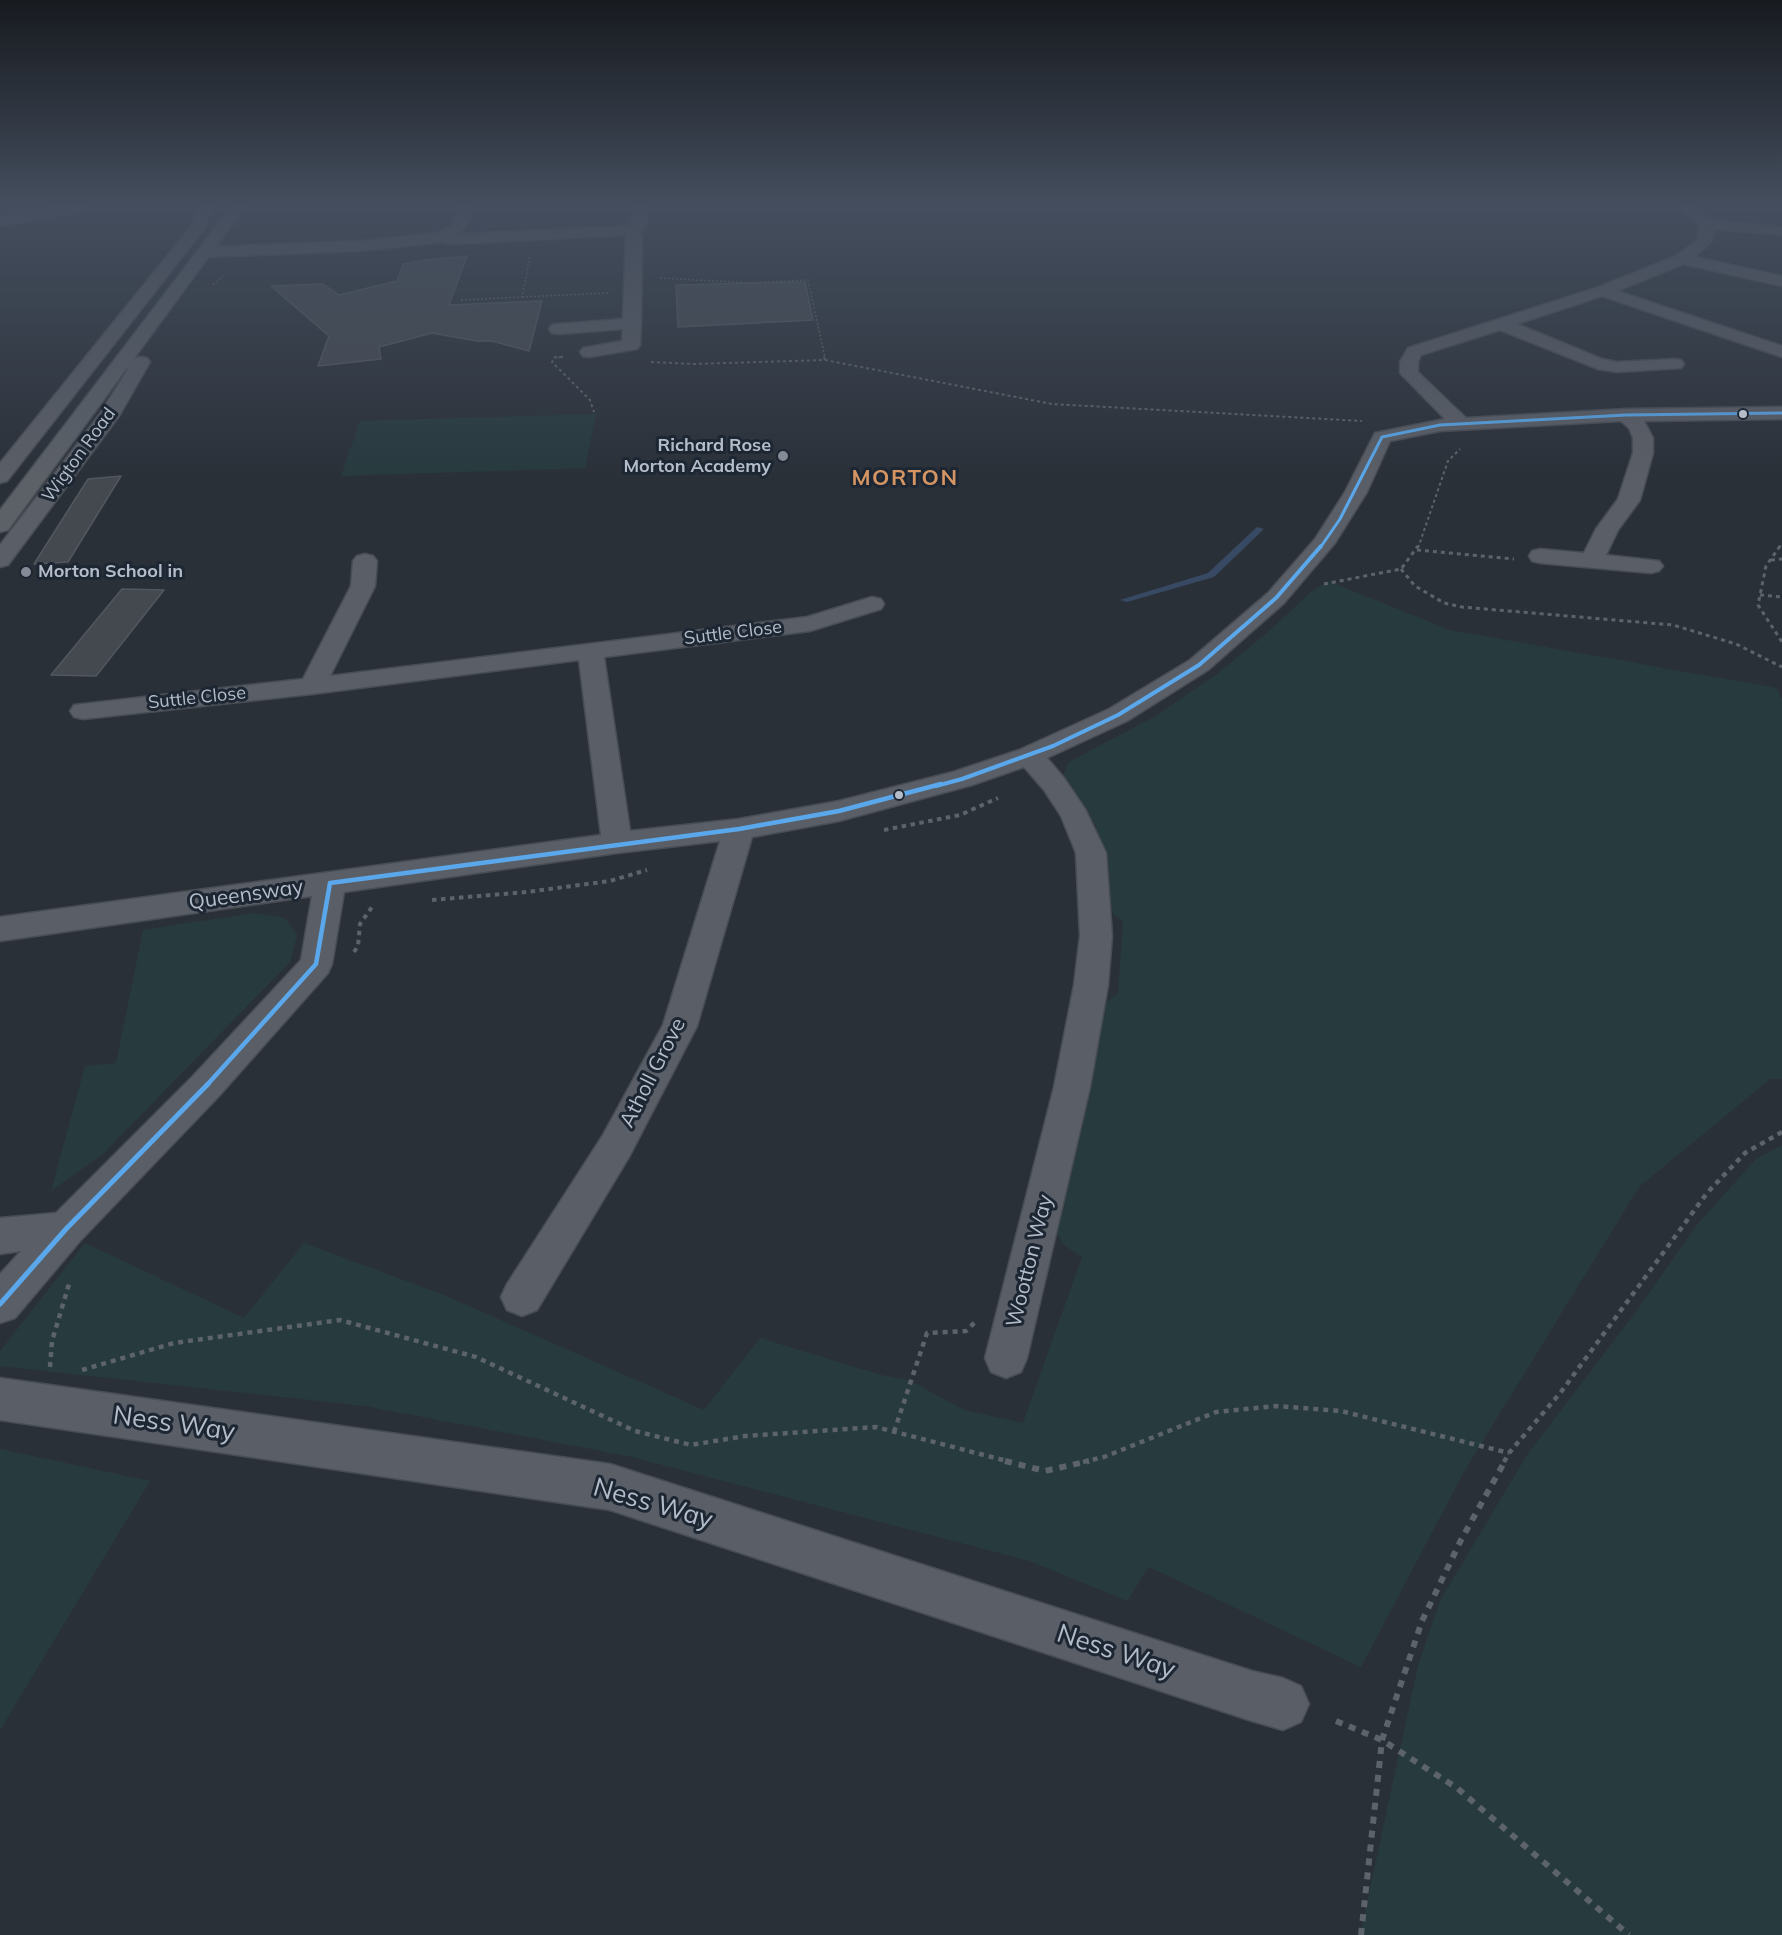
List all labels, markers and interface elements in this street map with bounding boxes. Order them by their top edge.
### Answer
street label: Wigton Road [38,404,120,506]
unlabelled marker [1737,408,1749,420]
place label: Richard Rose Morton Academy [623,435,771,478]
marker: Richard Rose Morton Academy [776,449,790,463]
district label: MORTON [851,465,959,491]
place label: Morton School in [38,561,183,583]
marker: Morton School in [19,565,33,579]
street label: Suttle Close [683,616,783,650]
street label: Suttle Close [147,682,247,714]
unlabelled marker [893,789,905,801]
street label: Queensway [187,874,305,916]
street label: Atholl Grove [615,1014,691,1132]
street label: Wootton Way [1001,1192,1059,1330]
street label: Ness Way [111,1400,237,1448]
street label: Ness Way [590,1472,716,1536]
street label: Ness Way [1053,1618,1179,1686]

